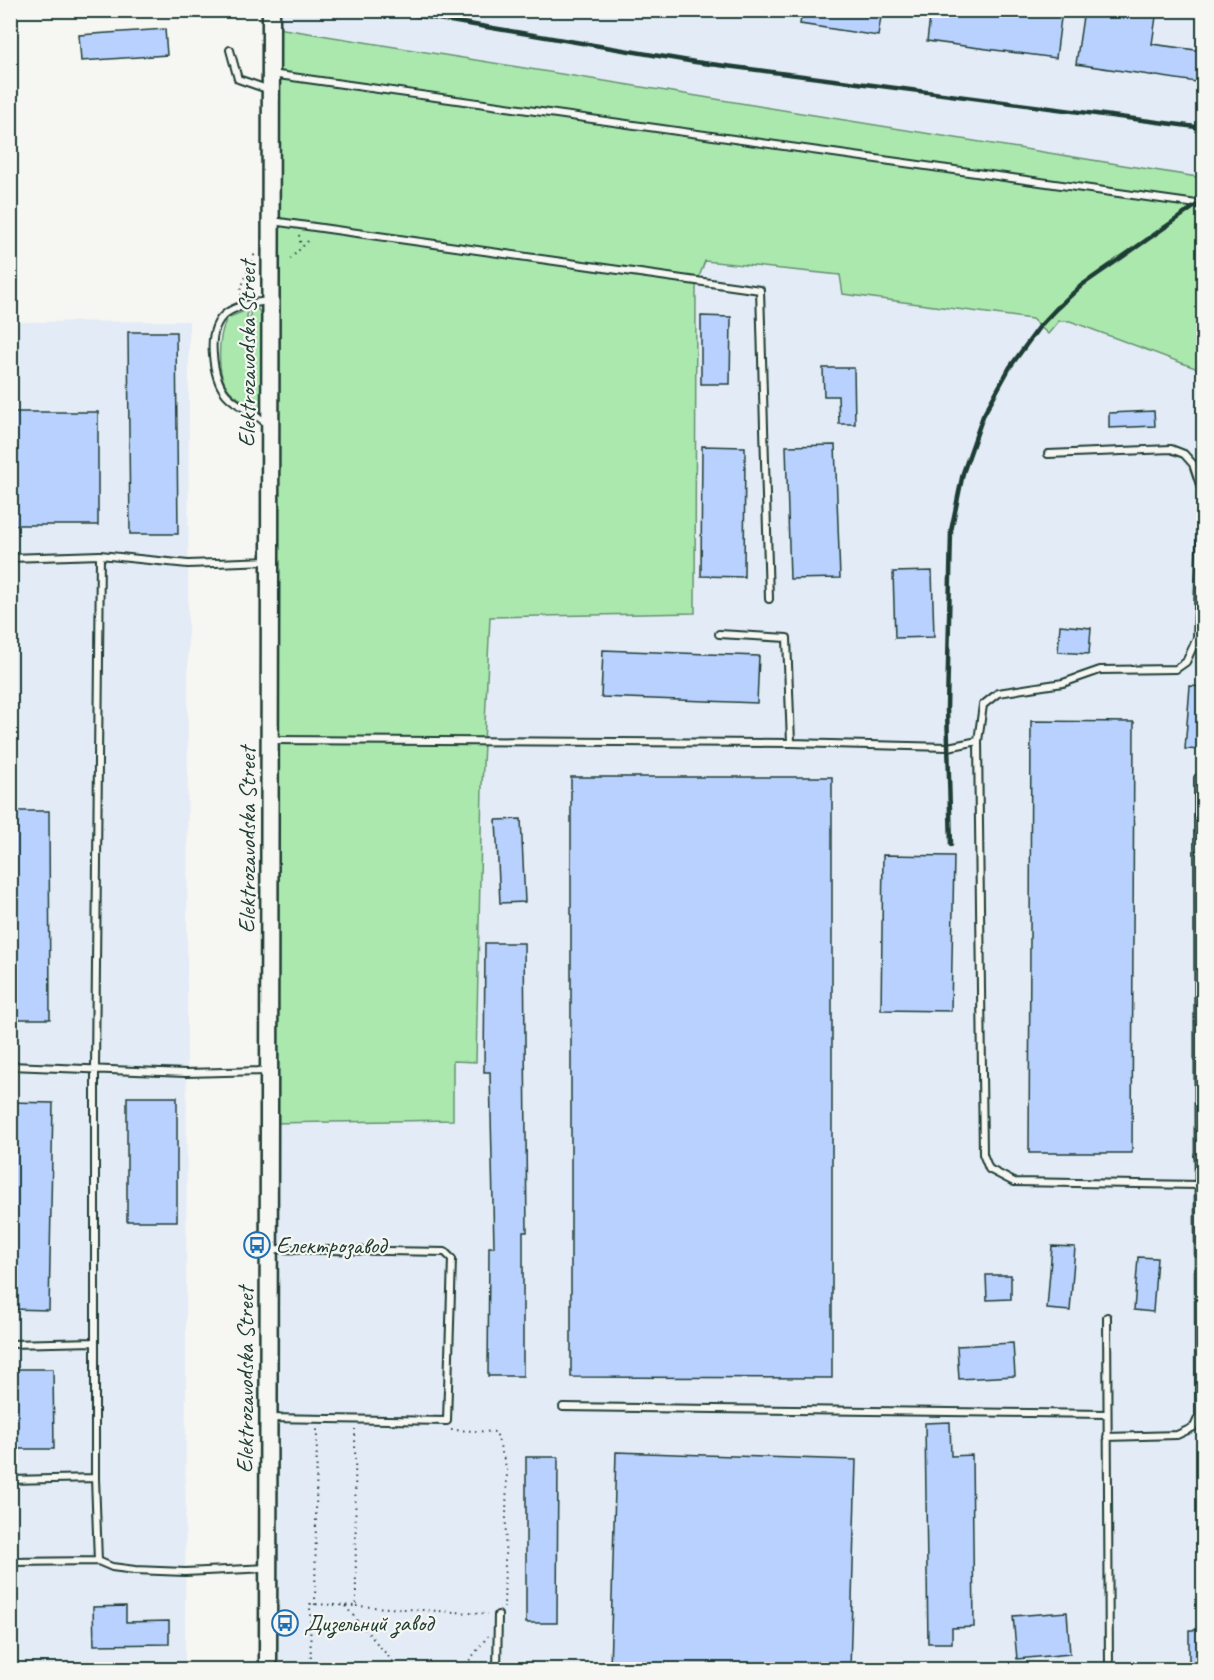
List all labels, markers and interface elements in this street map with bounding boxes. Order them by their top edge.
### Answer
street label: Elektrozavodska Street [232,258,262,447]
street label: Elektrozavodska Street [232,744,262,933]
bus stop icon: Електрозавод [242,1230,272,1260]
place label: Електрозавод [276,1230,389,1260]
street label: Elektrozavodska Street [230,1284,260,1473]
bus stop icon: Дизельний завод [270,1608,300,1638]
place label: Дизельний завод [304,1608,436,1639]

